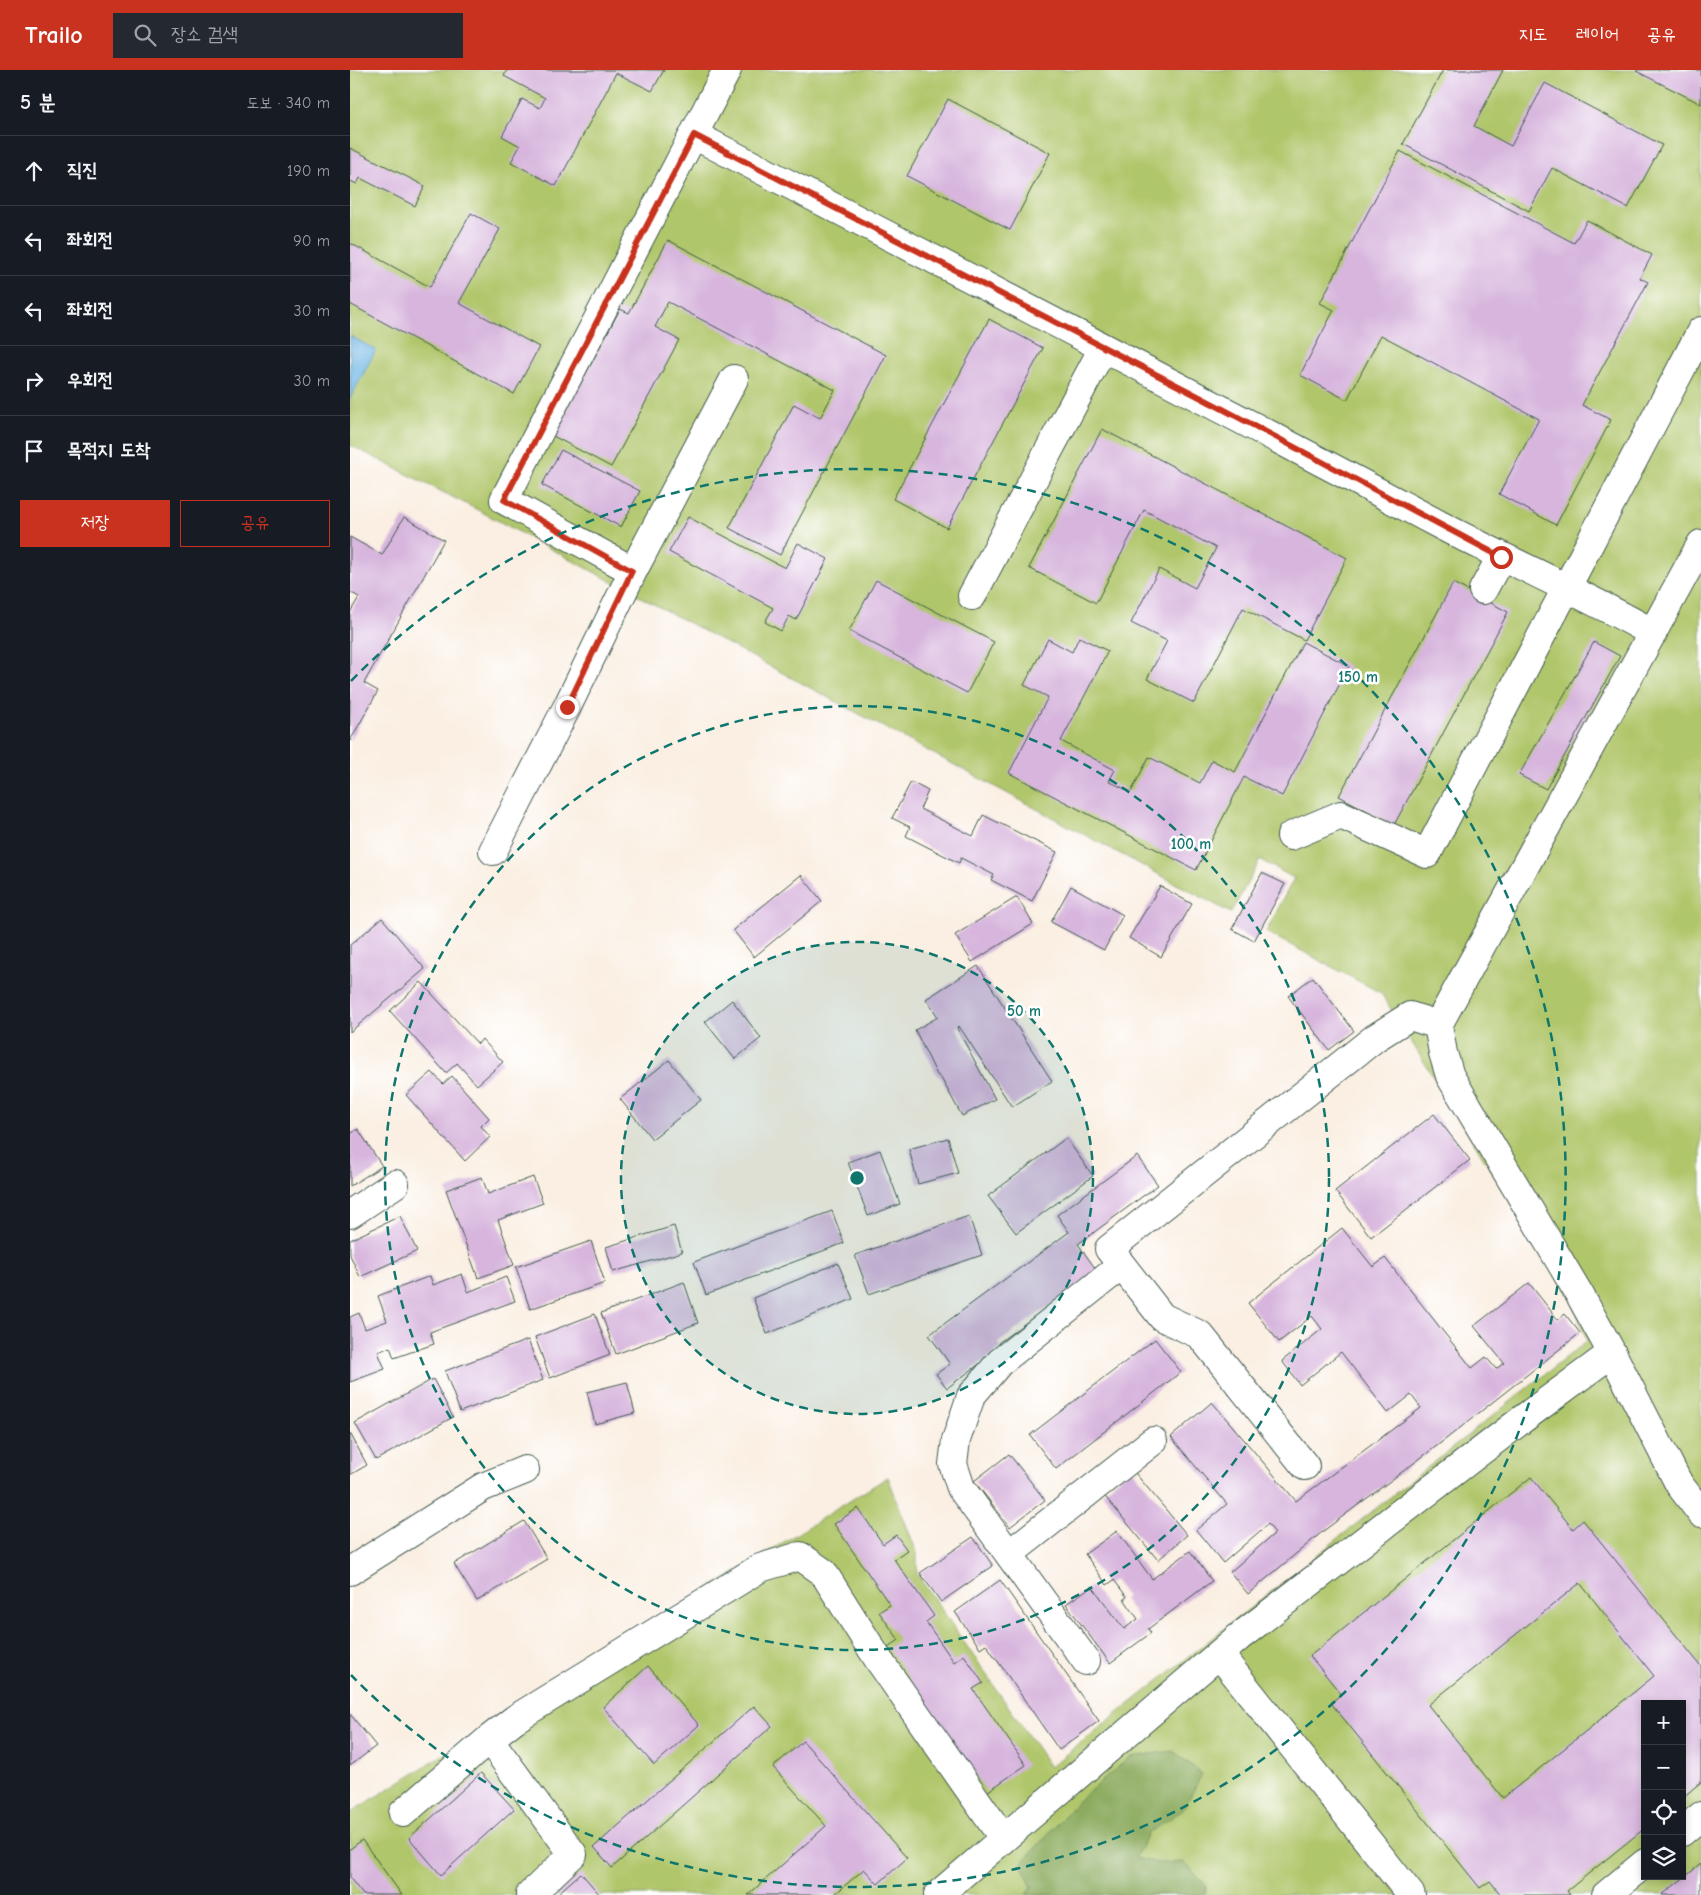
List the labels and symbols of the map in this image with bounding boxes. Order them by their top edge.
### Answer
route start [1490,546,1513,569]
text: 150 m [1338,668,1378,686]
route end [556,696,579,719]
text: 100 m [1171,835,1211,853]
text: 50 m [1007,1002,1041,1020]
centre of rings [848,1169,866,1187]

